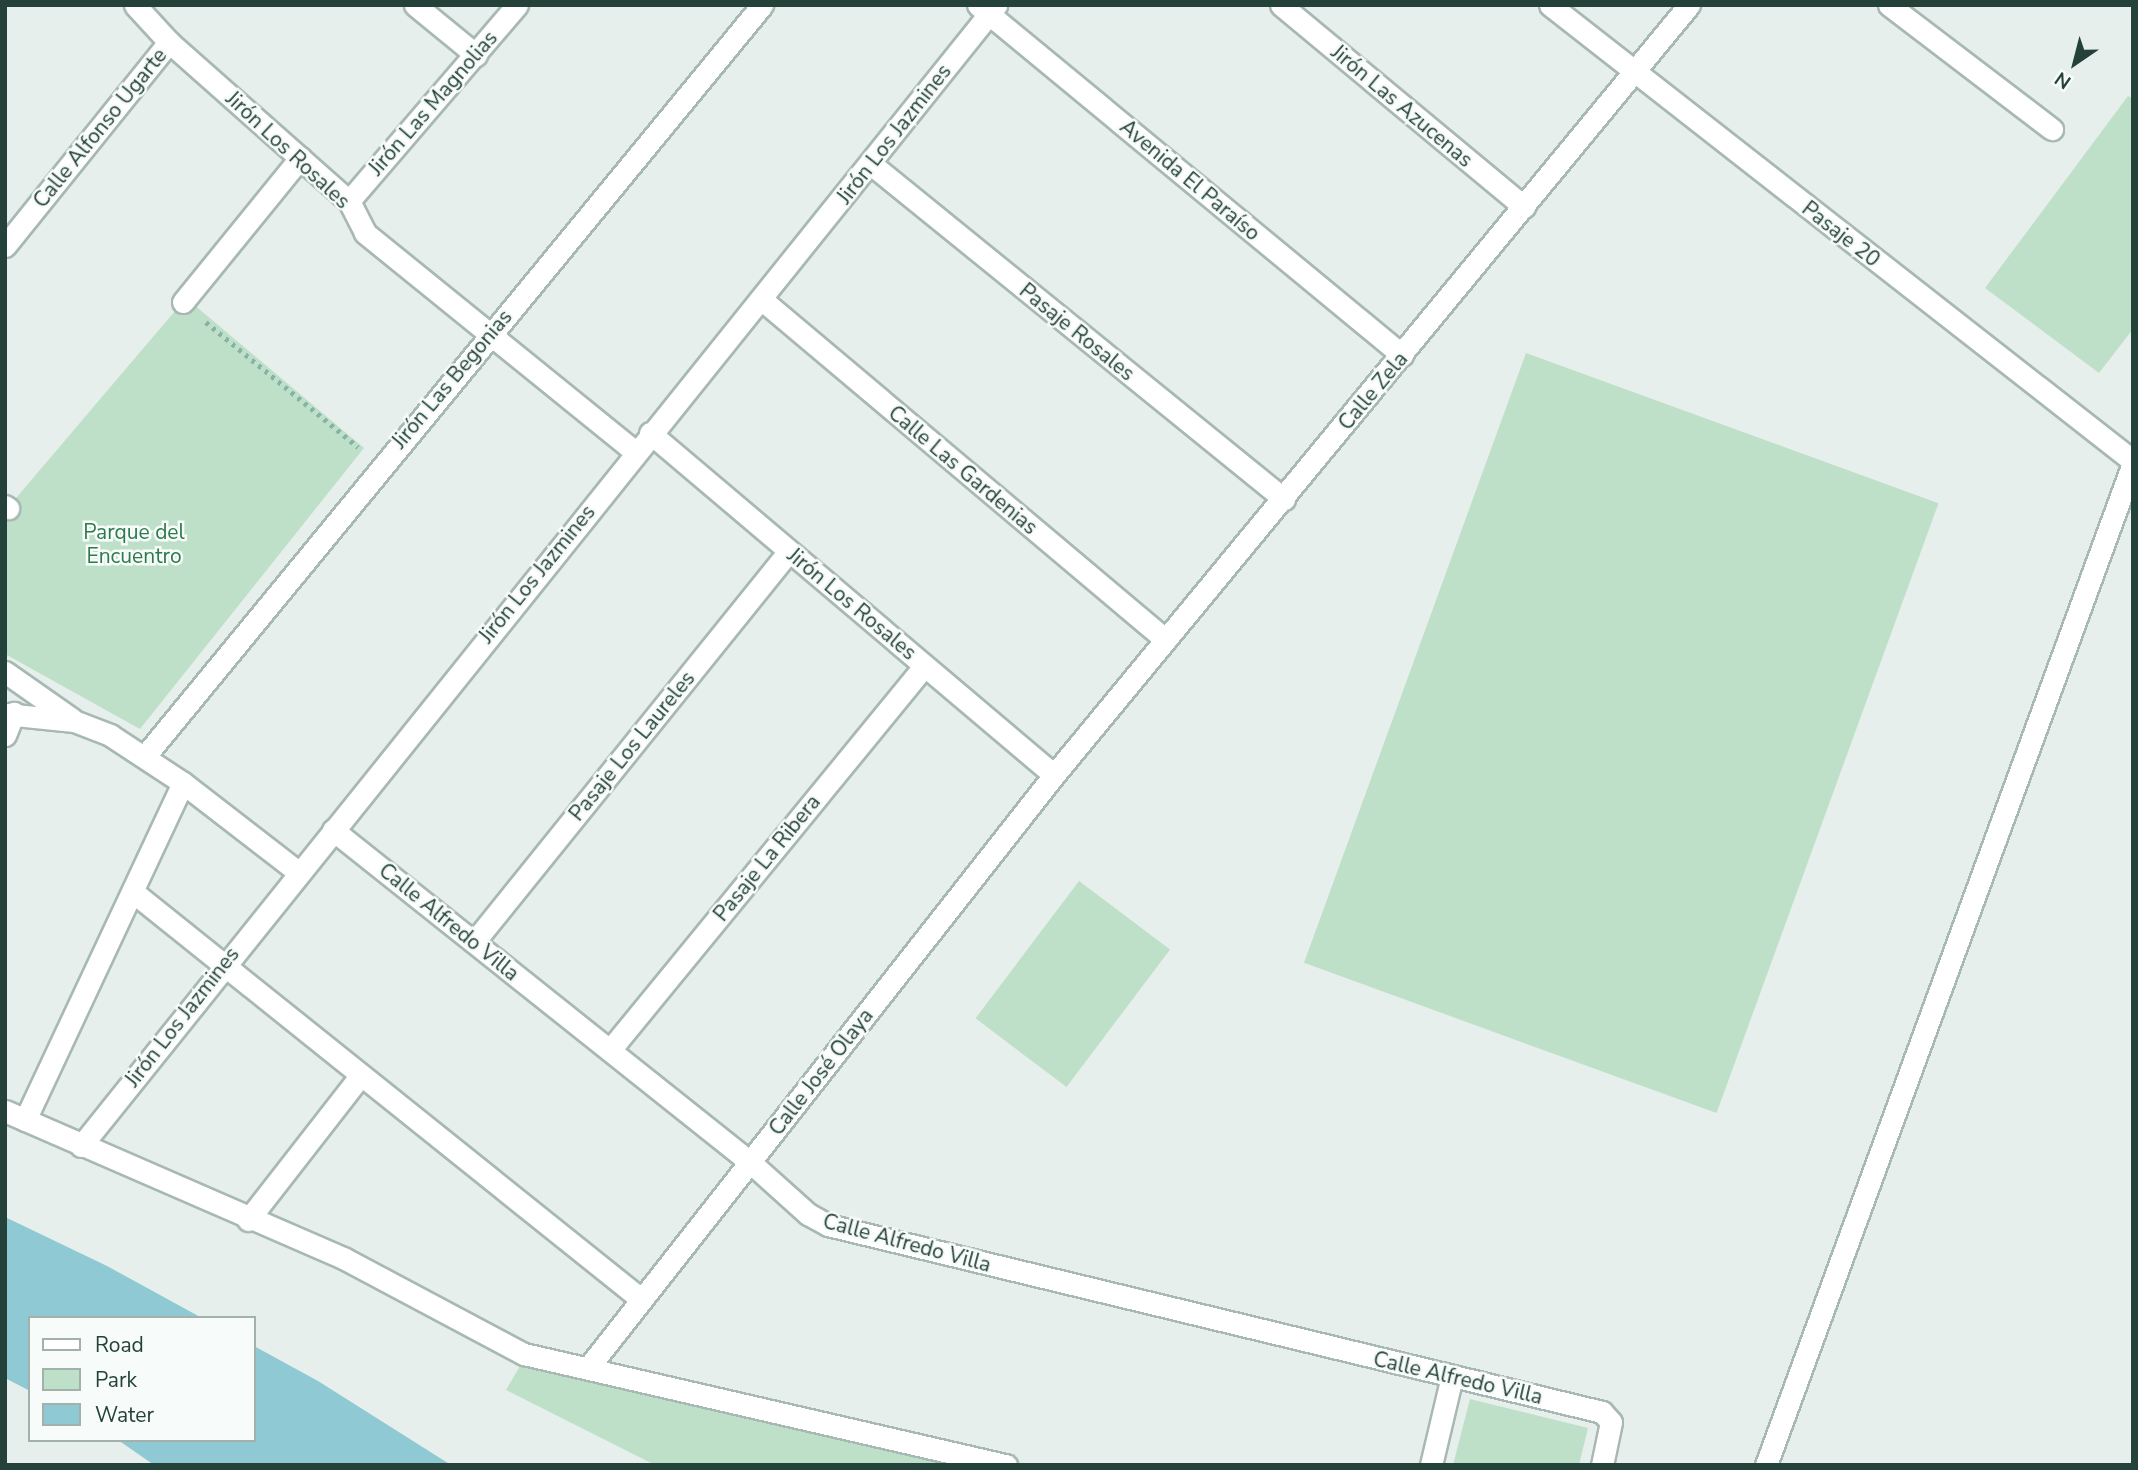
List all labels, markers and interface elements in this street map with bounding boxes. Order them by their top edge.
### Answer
street label: Jirón Las Magnolias [363,26,503,180]
north arrow [2040,28,2110,98]
street label: Jirón Las Azucenas [1326,40,1478,172]
street label: Calle Alfonso Ugarte [28,43,172,213]
street label: Jirón Los Jazmines [832,59,956,209]
text: N [2050,65,2076,95]
street label: Jirón Los Rosales [221,86,355,214]
street label: Avenida El Paraíso [1115,114,1265,246]
street label: Pasaje 20 [1797,196,1885,272]
street label: Pasaje Rosales [1014,278,1140,386]
street label: Jirón Las Begonias [387,304,517,454]
street label: Calle Zela [1333,347,1413,435]
street label: Calle Las Gardenias [883,400,1043,540]
street label: Jirón Los Jazmines [474,500,600,648]
park label: Parque del Encuentro [83,519,185,569]
street label: Jirón Los Rosales [782,543,922,665]
street label: Pasaje Los Laureles [564,666,700,826]
street label: Pasaje La Ribera [708,790,826,926]
street label: Calle Alfredo Villa [374,858,524,986]
street label: Jirón Los Jazmines [120,942,244,1092]
street label: Calle José Olaya [764,1004,878,1140]
street label: Calle Alfredo Villa [820,1208,994,1278]
legend [28,1316,256,1442]
text: Road [95,1331,144,1359]
street label: Calle Alfredo Villa [1371,1346,1545,1410]
text: Park [95,1366,137,1394]
text: Water [95,1401,154,1429]

